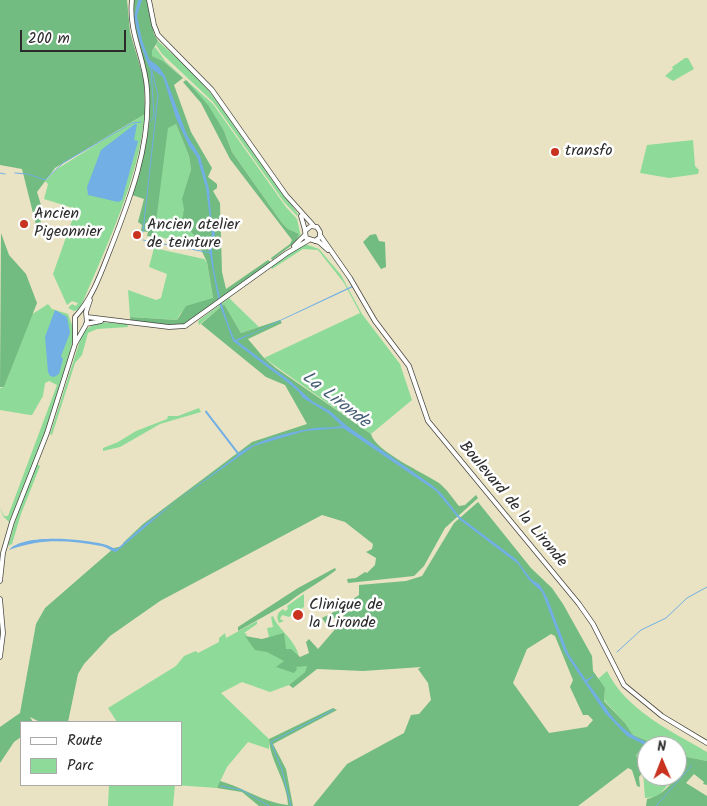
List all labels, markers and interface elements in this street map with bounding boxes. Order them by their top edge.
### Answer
scale bar [22,20,129,52]
text: 200 m [28,27,70,51]
place label: transfo [565,142,613,162]
marker: transfo [549,146,561,158]
place label: Ancien Pigeonnier [34,205,102,243]
place label: Ancien atelier de teinture [147,216,239,254]
marker: Ancien Pigeonnier [18,218,30,230]
marker: Ancien atelier de teinture [131,229,143,241]
water label: La Lironde [297,368,373,434]
street label: Boulevard de la Lironde [454,438,570,572]
place label: Clinique de la Lironde [309,596,383,634]
marker: Clinique de la Lironde [291,608,305,622]
legend [20,721,182,786]
text: Route [67,729,102,753]
north arrow [637,736,687,786]
text: N [657,736,666,758]
text: Parc [67,754,94,778]

